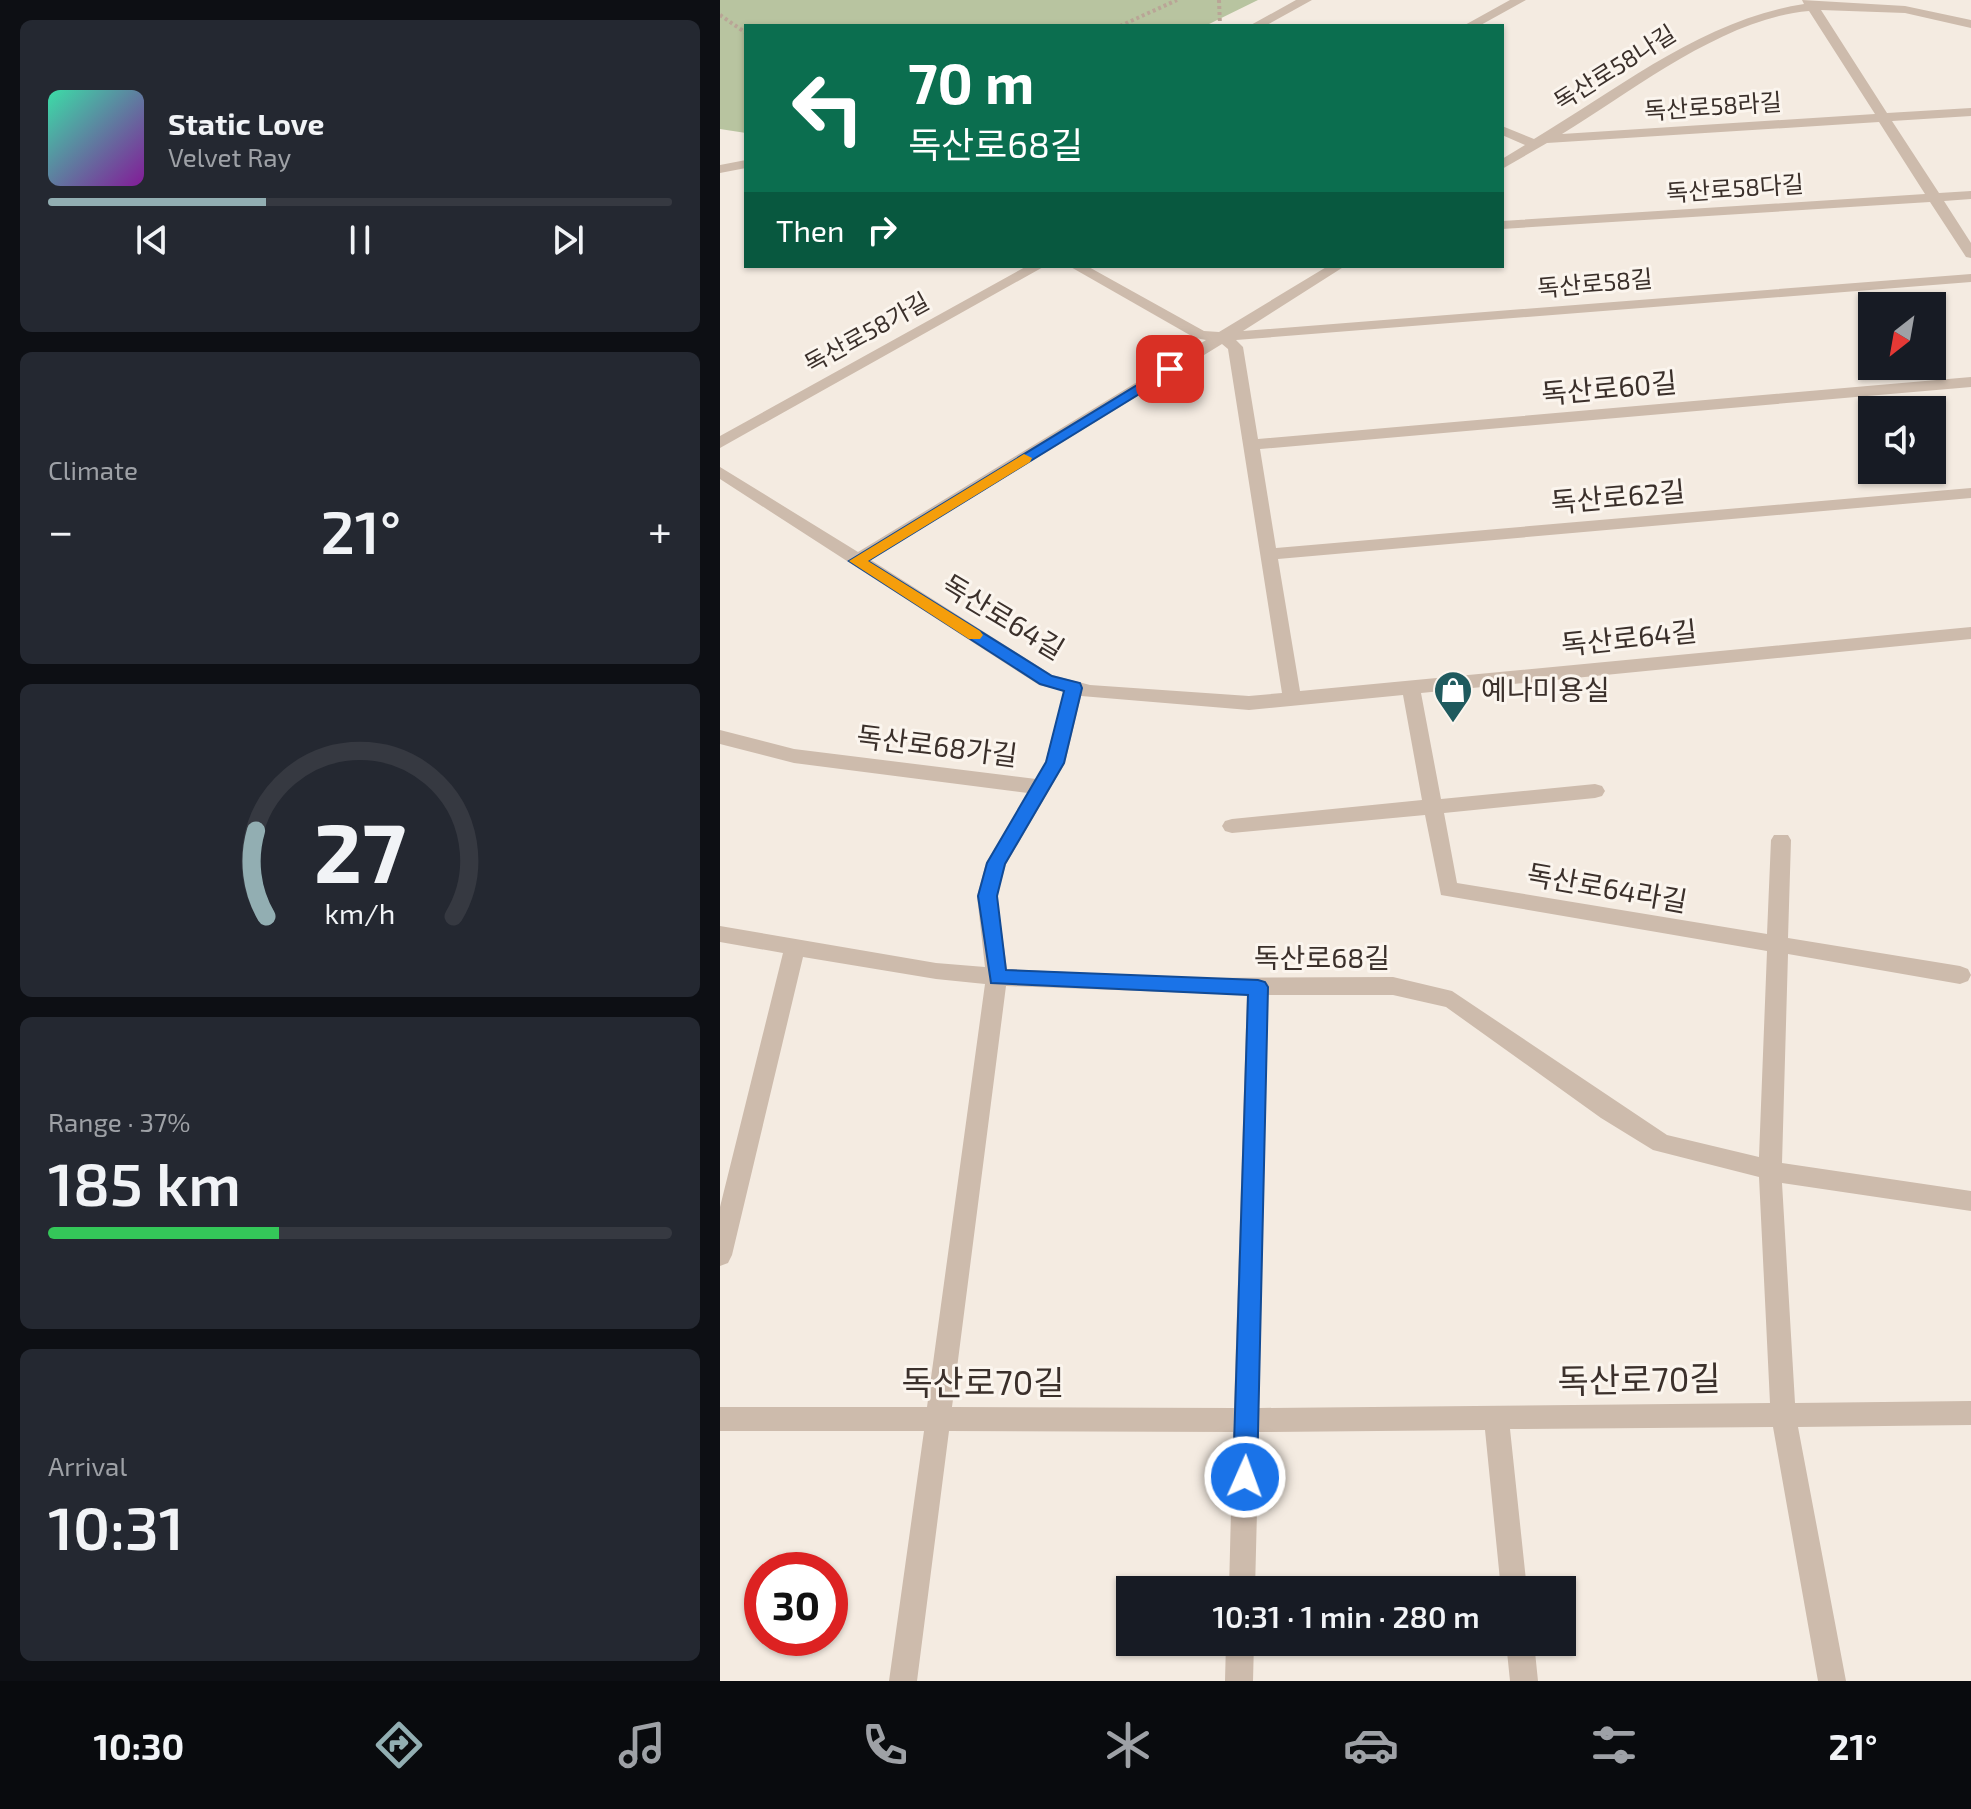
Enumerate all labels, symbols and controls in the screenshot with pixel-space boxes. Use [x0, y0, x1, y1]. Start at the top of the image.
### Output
street label: 독산로58나길 [1548, 18, 1680, 116]
text: 70 m [908, 48, 1034, 115]
icon: left [776, 56, 880, 160]
street label: 독산로58라길 [1643, 86, 1783, 125]
text: Static Love [168, 105, 324, 141]
text: 독산로68길 [908, 122, 1083, 165]
text: Velvet Ray [168, 141, 291, 172]
street label: 독산로58다길 [1665, 168, 1805, 207]
icon: right [860, 208, 904, 252]
text: Then [776, 212, 844, 248]
icon: previous [130, 218, 174, 262]
icon: pause [338, 218, 382, 262]
icon: next [546, 218, 590, 262]
street label: 독산로58길 [1536, 263, 1654, 302]
street label: 독산로58가길 [799, 286, 934, 378]
north arrow [1858, 292, 1946, 380]
map controls [1858, 292, 1946, 484]
pin [1136, 335, 1204, 403]
icon: arrive [1148, 347, 1192, 391]
street label: 독산로60길 [1540, 364, 1678, 410]
button: sound [1858, 396, 1946, 484]
text: Climate [48, 454, 138, 485]
street label: 독산로62길 [1549, 473, 1687, 519]
text: 21° [320, 494, 401, 566]
text: − [48, 503, 74, 556]
text: + [648, 503, 672, 556]
street label: 독산로64길 [936, 566, 1071, 666]
street label: 독산로64길 [1559, 613, 1698, 661]
shop icon: 예나미용실 [1432, 669, 1474, 724]
place label: 예나미용실 [1481, 672, 1610, 706]
street label: 독산로68가길 [855, 718, 1020, 772]
text: 27 [314, 799, 406, 899]
street label: 독산로64라길 [1524, 856, 1690, 918]
text: km/h [325, 895, 395, 930]
street label: 독산로68길 [1254, 940, 1390, 974]
text: Range · 37% [48, 1106, 191, 1137]
text: 185 km [48, 1146, 241, 1218]
street label: 독산로70길 [1557, 1357, 1721, 1400]
street label: 독산로70길 [901, 1361, 1065, 1402]
position arrow [1203, 1435, 1287, 1519]
text: Arrival [48, 1450, 127, 1481]
text: 10:31 [48, 1490, 184, 1562]
speed limit sign: 30 [744, 1552, 848, 1656]
text: 10:31 · 1 min · 280 m [1212, 1598, 1480, 1634]
icon: directions [371, 1717, 427, 1773]
icon: music [614, 1717, 670, 1773]
icon: phone [857, 1717, 913, 1773]
icon: climate [1100, 1717, 1156, 1773]
icon: car [1343, 1717, 1399, 1773]
icon: filters [1586, 1717, 1642, 1773]
text: 10:30 [93, 1724, 184, 1767]
text: 21° [1829, 1724, 1877, 1767]

